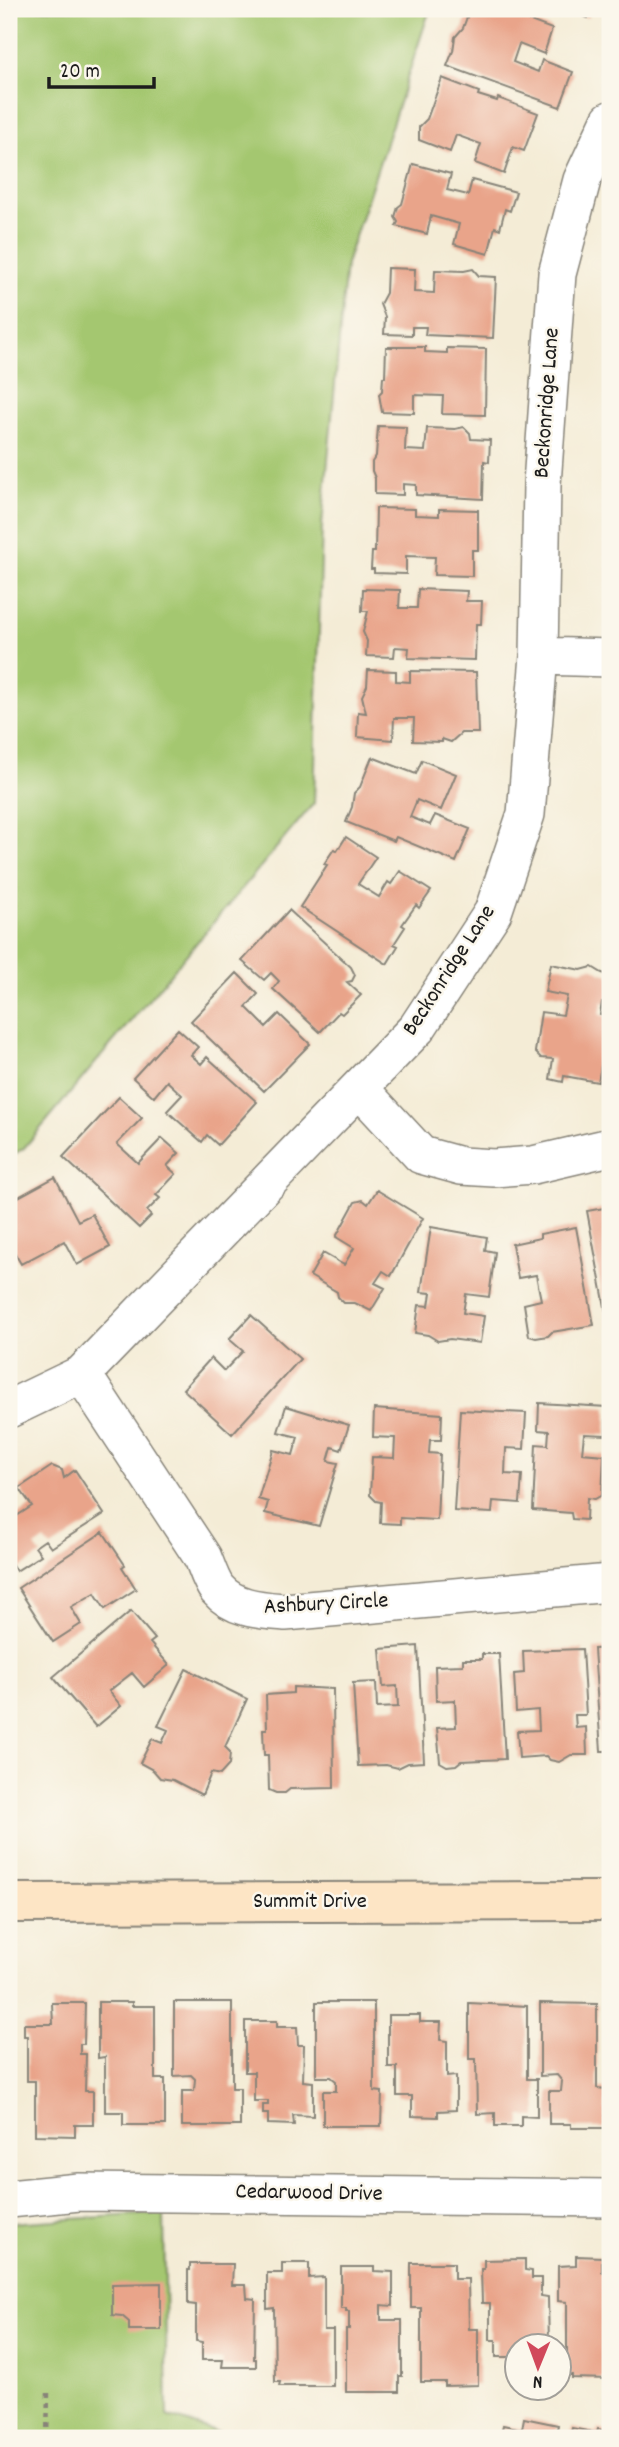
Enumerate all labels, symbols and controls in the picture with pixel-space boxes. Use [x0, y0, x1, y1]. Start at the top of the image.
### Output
scale bar [49, 46, 154, 90]
text: 20 m [60, 58, 100, 88]
street label: Beckonridge Lane [526, 327, 570, 479]
street label: Beckonridge Lane [395, 899, 505, 1043]
street label: Ashbury Circle [263, 1585, 389, 1625]
street label: Summit Drive [253, 1886, 367, 1919]
street label: Cedarwood Drive [235, 2176, 383, 2212]
north arrow [504, 2332, 574, 2402]
text: N [533, 2367, 543, 2394]

